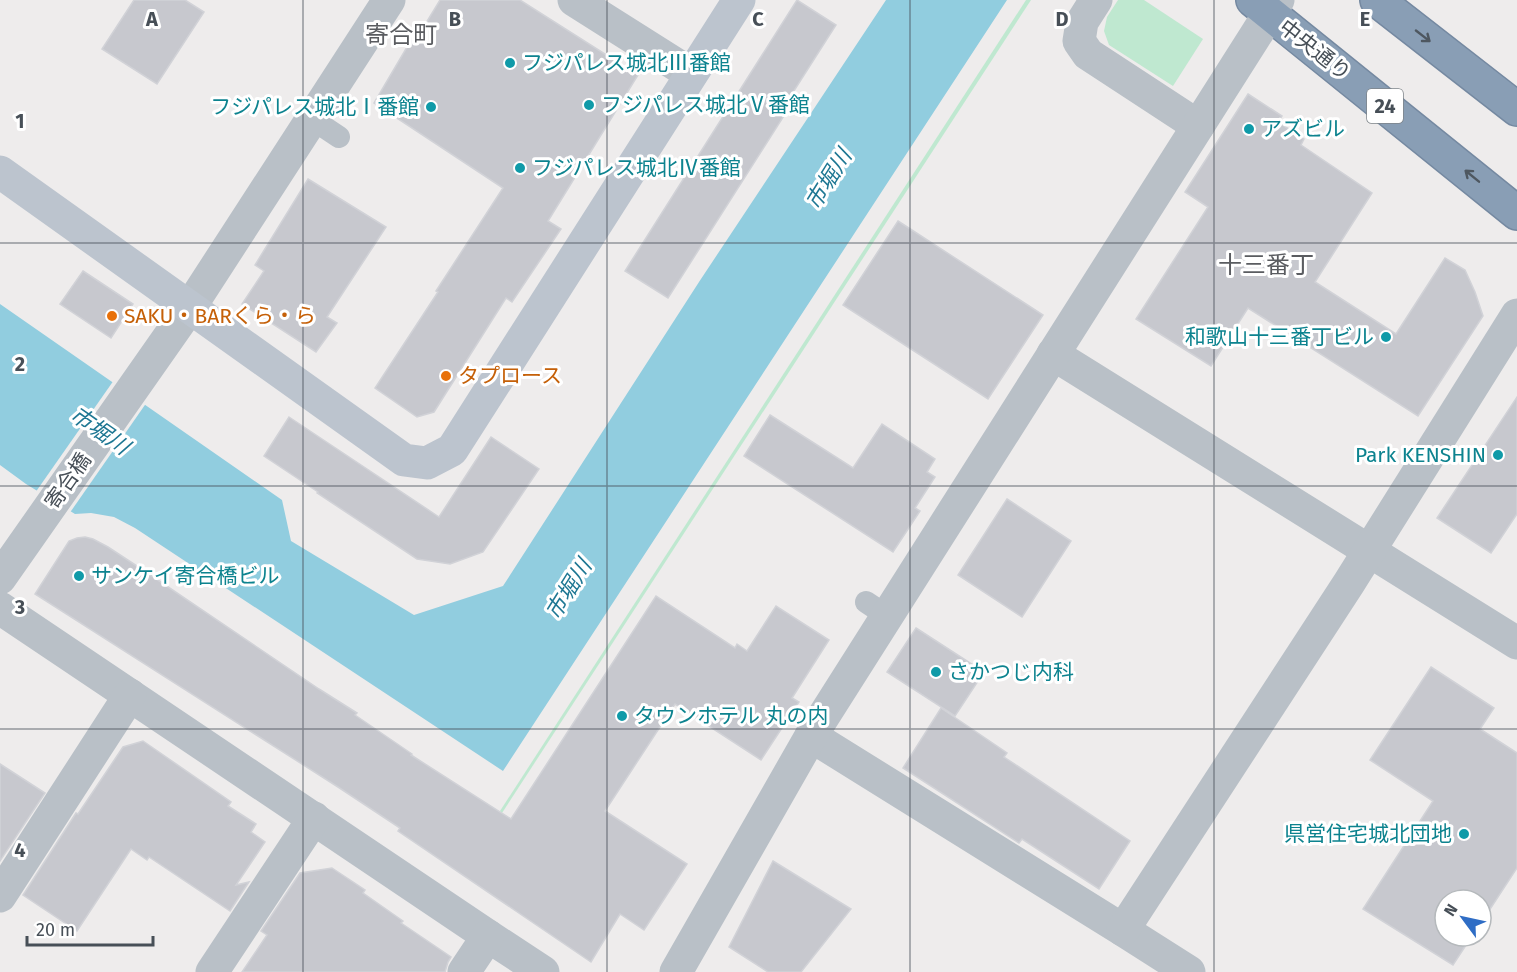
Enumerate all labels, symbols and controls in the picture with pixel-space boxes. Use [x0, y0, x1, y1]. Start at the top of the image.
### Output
text: A [145, 7, 159, 31]
text: B [449, 7, 461, 31]
text: C [752, 7, 764, 31]
text: D [1055, 7, 1069, 31]
text: E [1360, 7, 1370, 31]
street label: 中央通り [1274, 14, 1356, 86]
district label: 寄合町 [365, 21, 437, 49]
one-way arrow [1415, 29, 1431, 42]
place label: フジパレス城北Ⅲ番館 [522, 50, 731, 76]
marker: フジパレス城北Ⅲ番館 [503, 56, 517, 70]
road number: 24 [1367, 89, 1403, 123]
place label: フジパレス城北Ⅴ番館 [601, 92, 810, 118]
place label: フジパレス城北Ⅰ番館 [210, 94, 419, 120]
marker: フジパレス城北Ⅴ番館 [582, 98, 596, 112]
marker: フジパレス城北Ⅰ番館 [424, 100, 438, 114]
text: 1 [15, 109, 25, 133]
place label: アズビル [1261, 116, 1345, 142]
marker: アズビル [1242, 122, 1256, 136]
water label: 市堀川 [799, 142, 858, 214]
place label: フジパレス城北Ⅳ番館 [532, 155, 741, 181]
marker: フジパレス城北Ⅳ番館 [513, 161, 527, 175]
one-way arrow [1464, 170, 1480, 183]
district label: 十三番丁 [1218, 251, 1314, 279]
place label: SAKU・BARくら・ら [124, 303, 316, 329]
marker: SAKU・BARくら・ら [105, 309, 119, 323]
place label: 和歌山十三番丁ビル [1185, 324, 1374, 350]
marker: 和歌山十三番丁ビル [1379, 330, 1393, 344]
text: 2 [15, 352, 25, 376]
place label: タプロース [458, 363, 562, 389]
marker: タプロース [439, 369, 453, 383]
water label: 市堀川 [65, 400, 136, 462]
place label: Park KENSHIN [1355, 442, 1486, 468]
street label: 寄合橋 [39, 448, 97, 514]
marker: Park KENSHIN [1491, 448, 1505, 462]
water label: 市堀川 [539, 552, 598, 624]
place label: サンケイ寄合橋ビル [91, 563, 280, 589]
marker: サンケイ寄合橋ビル [72, 569, 86, 583]
text: 3 [14, 595, 25, 619]
place label: さかつじ内科 [948, 659, 1074, 685]
marker: さかつじ内科 [929, 665, 943, 679]
place label: タウンホテル 丸の内 [634, 703, 829, 729]
marker: タウンホテル 丸の内 [615, 709, 629, 723]
place label: 県営住宅城北団地 [1284, 821, 1452, 847]
marker: 県営住宅城北団地 [1457, 827, 1471, 841]
text: 4 [14, 838, 26, 862]
north arrow [1433, 888, 1493, 948]
text: N [1440, 900, 1462, 920]
scale bar [27, 909, 153, 947]
text: 20 m [36, 919, 75, 941]

